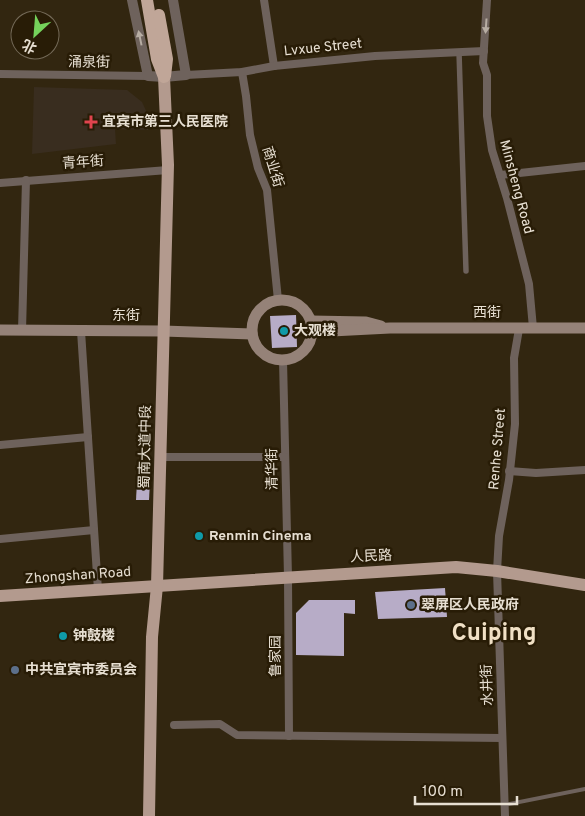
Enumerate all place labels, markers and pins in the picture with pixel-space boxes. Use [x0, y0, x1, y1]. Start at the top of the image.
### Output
place label: 宜宾市第三人民医院 [102, 113, 228, 131]
marker: 宜宾市第三人民医院 [84, 115, 98, 129]
place label: 大观楼 [294, 323, 336, 340]
marker: 大观楼 [278, 325, 290, 337]
place label: Renmin Cinema [209, 528, 312, 545]
marker: Renmin Cinema [193, 530, 205, 542]
place label: 翠屏区人民政府 [421, 596, 519, 614]
marker: 翠屏区人民政府 [405, 599, 417, 611]
place label: 钟鼓楼 [73, 628, 115, 645]
marker: 钟鼓楼 [57, 630, 69, 642]
place label: 中共宜宾市委员会 [25, 661, 137, 679]
marker: 中共宜宾市委员会 [9, 664, 21, 676]

